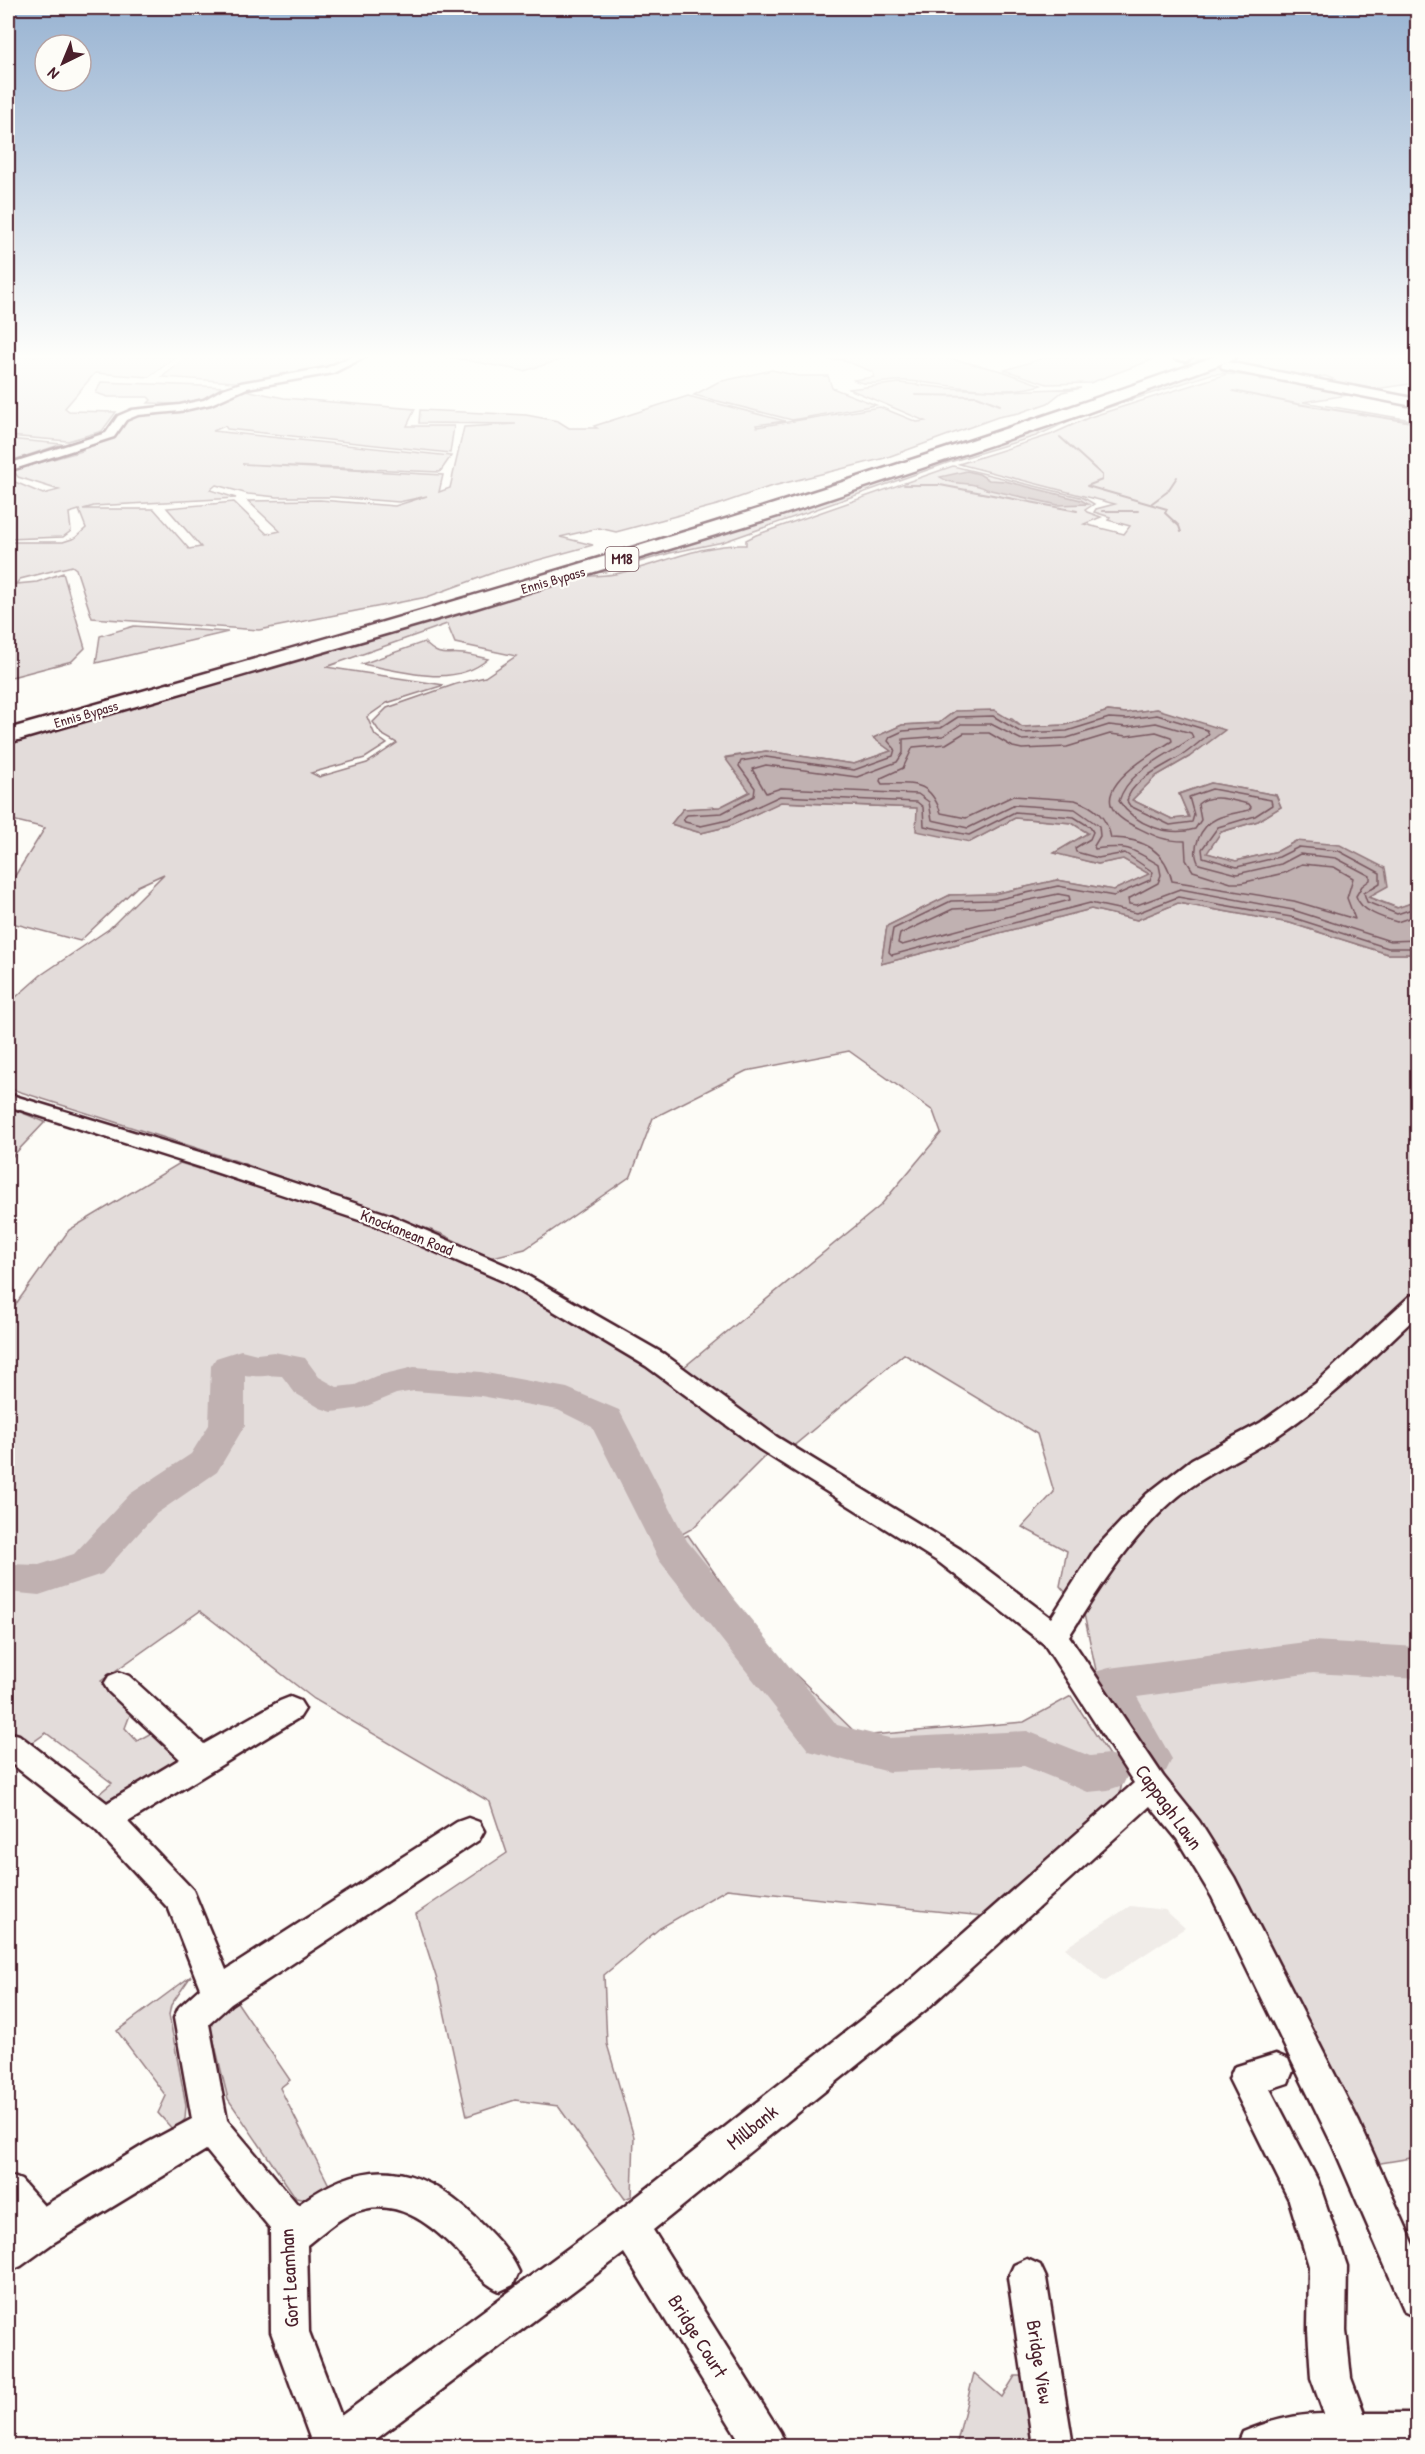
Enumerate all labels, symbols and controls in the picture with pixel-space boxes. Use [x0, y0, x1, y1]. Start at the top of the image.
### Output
north arrow [33, 33, 93, 93]
text: N [42, 63, 63, 85]
road number: M18 [606, 547, 638, 571]
street label: Ennis Bypass [519, 561, 587, 599]
street label: Ennis Bypass [52, 695, 120, 733]
street label: Knockanean Road [357, 1203, 457, 1261]
street label: Cappagh Lawn [1129, 1759, 1209, 1855]
street label: Millbank [720, 2098, 783, 2155]
street label: Gort Leamhan [272, 2228, 305, 2328]
street label: Bridge Court [662, 2289, 735, 2383]
street label: Bridge View [1021, 2318, 1060, 2406]

